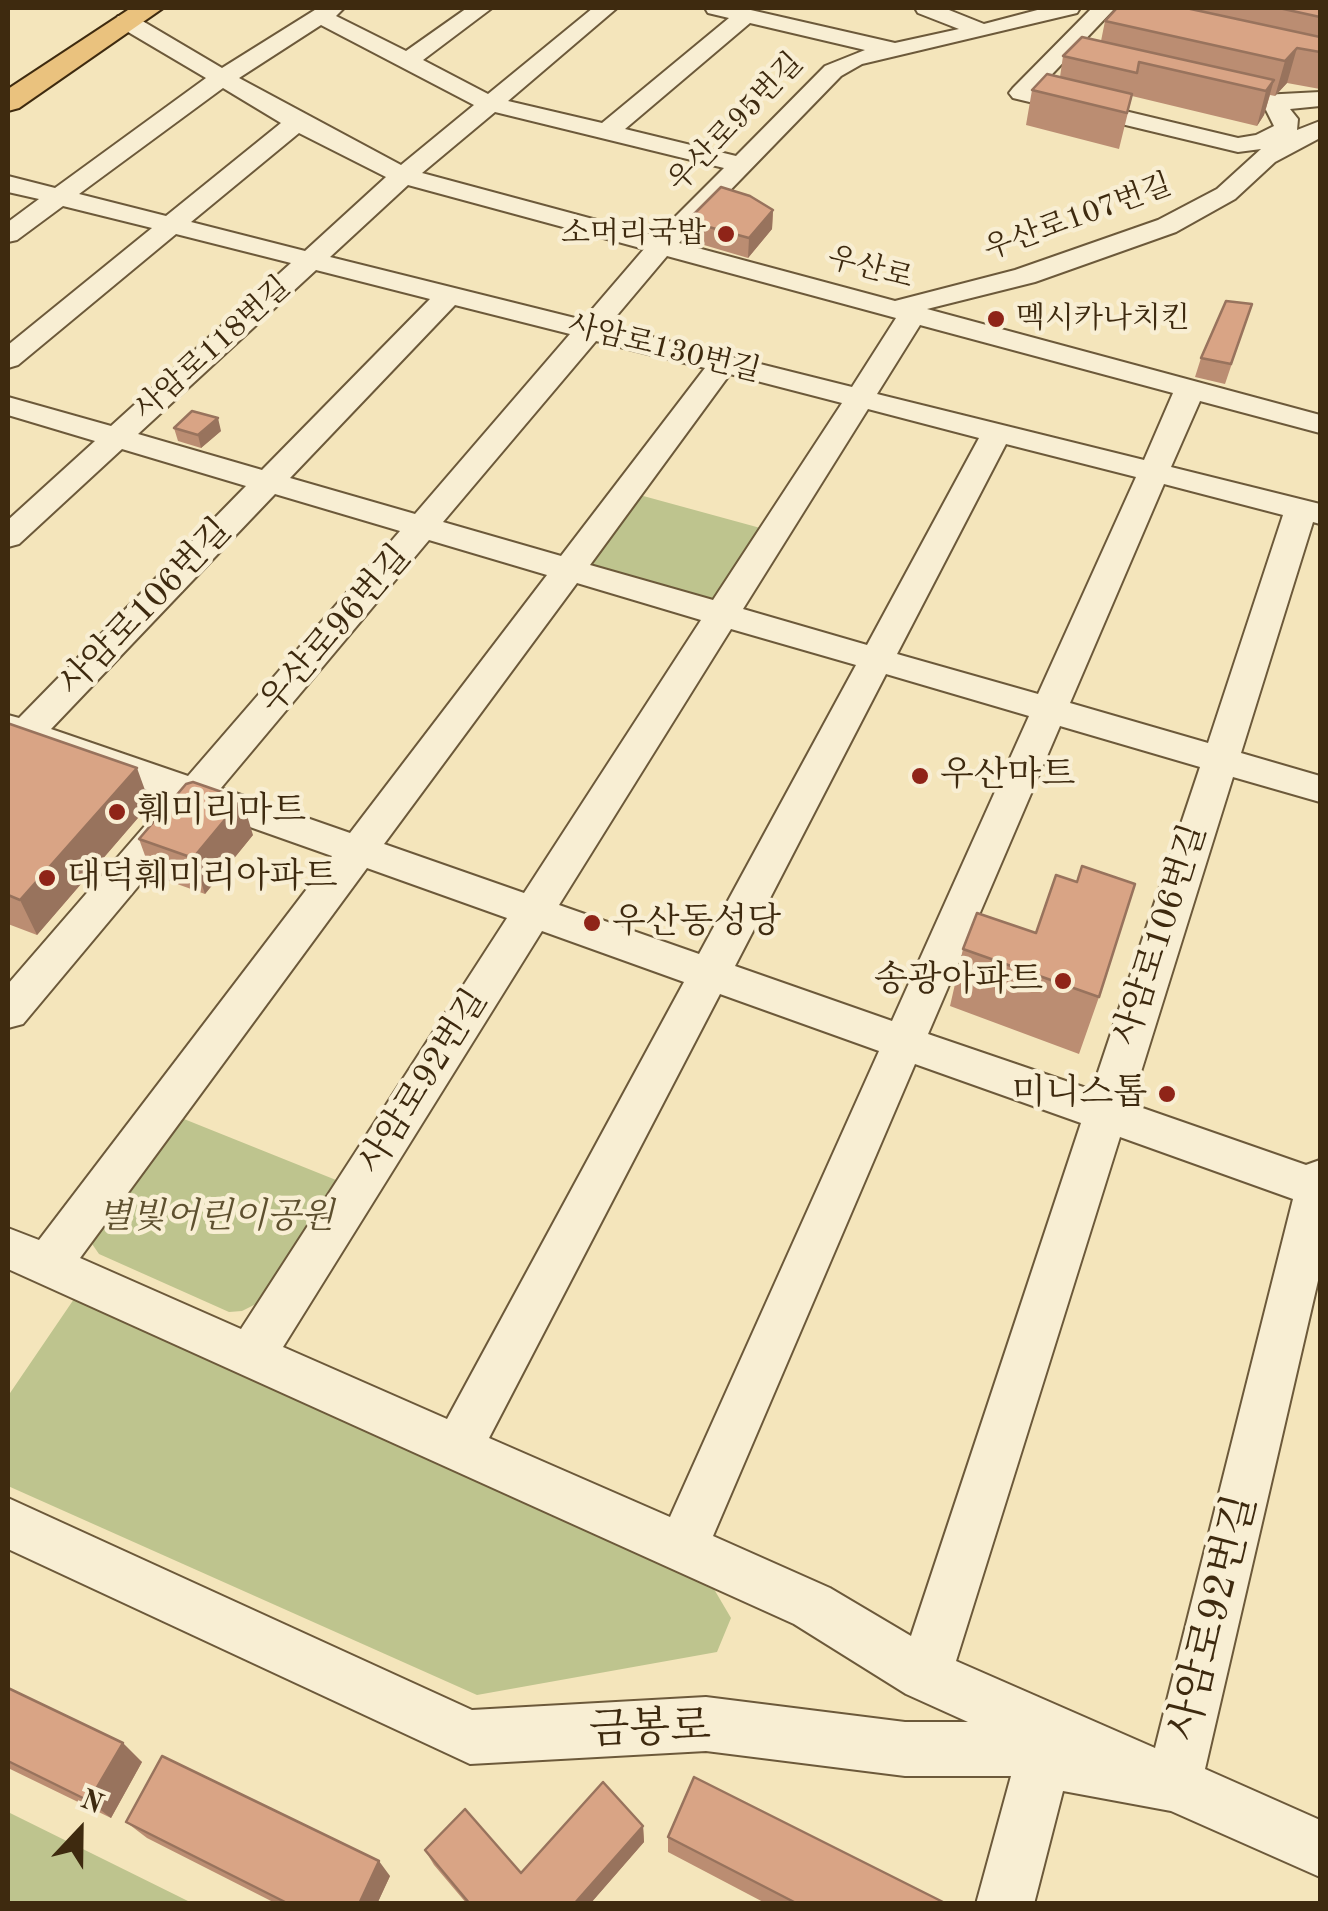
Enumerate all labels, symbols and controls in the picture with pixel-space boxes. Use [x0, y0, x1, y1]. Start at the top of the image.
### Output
street label: 우산로95번길 [661, 46, 811, 200]
street label: 우산로107번길 [979, 167, 1177, 269]
place label: 소머리국밥 [561, 216, 706, 252]
marker: 소머리국밥 [715, 223, 737, 245]
street label: 우산로 [823, 240, 917, 298]
street label: 사암로118번길 [128, 270, 298, 428]
place label: 멕시카나치킨 [1016, 301, 1190, 337]
street label: 사암로130번길 [564, 308, 764, 390]
marker: 멕시카나치킨 [985, 308, 1007, 330]
street label: 사암로106번길 [51, 511, 241, 705]
street label: 우산로96번길 [251, 537, 421, 723]
place label: 우산마트 [940, 755, 1075, 797]
marker: 우산마트 [909, 765, 931, 787]
place label: 훼미리마트 [137, 791, 306, 833]
marker: 훼미리마트 [106, 801, 128, 823]
street label: 사암로106번길 [1105, 819, 1217, 1051]
place label: 대덕훼미리아파트 [67, 857, 337, 899]
marker: 대덕훼미리아파트 [36, 867, 58, 889]
place label: 우산동성당 [612, 902, 781, 944]
marker: 우산동성당 [581, 912, 603, 934]
place label: 송광아파트 [874, 960, 1043, 1002]
marker: 송광아파트 [1052, 970, 1074, 992]
street label: 사암로92번길 [351, 982, 497, 1182]
place label: 미니스톱 [1012, 1073, 1147, 1115]
marker: 미니스톱 [1156, 1083, 1178, 1105]
park label: 별빛어린이공원 [98, 1197, 334, 1239]
street label: 사암로92번길 [1159, 1490, 1269, 1746]
street label: 금봉로 [588, 1703, 712, 1757]
north arrow [30, 1781, 130, 1881]
text: N [76, 1786, 106, 1820]

